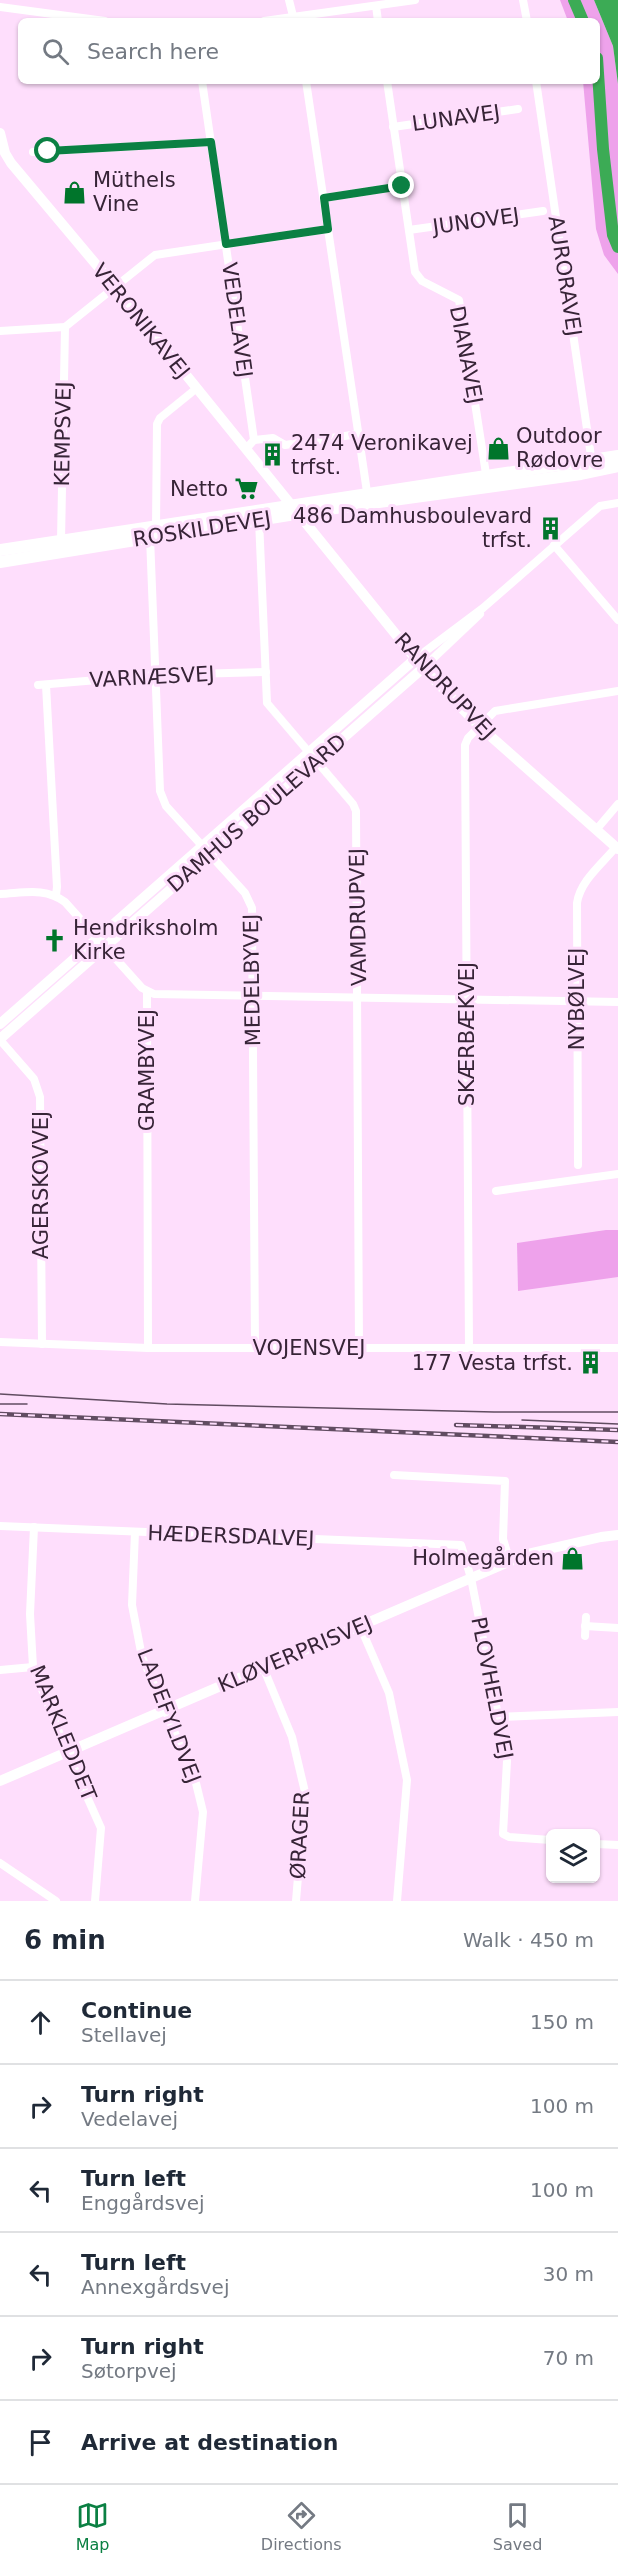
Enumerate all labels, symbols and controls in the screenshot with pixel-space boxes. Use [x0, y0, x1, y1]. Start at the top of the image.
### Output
search box [18, 18, 600, 84]
icon: search [39, 35, 72, 68]
text: Search here [87, 39, 219, 64]
street label: LUNAVEJ [410, 100, 502, 136]
route start [34, 137, 60, 163]
place label: Müthels Vine [93, 168, 176, 216]
route end [388, 172, 414, 198]
shop icon: Müthels Vine [62, 179, 88, 205]
street label: JUNOVEJ [429, 203, 521, 239]
street label: AURORAVEJ [544, 214, 586, 338]
street label: VERONIKAVEJ [87, 259, 195, 383]
street label: VEDELAVEJ [217, 261, 257, 379]
street label: DIANAVEJ [445, 304, 487, 406]
street label: KEMPSVEJ [50, 381, 76, 487]
place label: Outdoor Rødovre [516, 424, 603, 472]
place label: 2474 Veronikavej trfst. [291, 431, 473, 479]
shop icon: Outdoor Rødovre [485, 435, 511, 461]
building icon: 2474 Veronikavej trfst. [260, 442, 286, 468]
supermarket icon: Netto [233, 476, 259, 502]
place label: Netto [170, 477, 228, 501]
place label: 486 Damhusboulevard trfst. [293, 504, 532, 552]
street label: ROSKILDEVEJ [131, 506, 273, 552]
building icon: 486 Damhusboulevard trfst. [537, 515, 563, 541]
street label: RANDRUPVEJ [390, 628, 500, 744]
street label: VARNÆSVEJ [89, 662, 215, 692]
street label: DAMHUS BOULEVARD [163, 729, 351, 897]
street label: VAMDRUPVEJ [345, 848, 371, 986]
street label: MEDELBYVEJ [239, 914, 265, 1046]
place label: Hendriksholm Kirke [73, 916, 218, 964]
church icon: Hendriksholm Kirke [42, 927, 68, 953]
street label: NYBØLVEJ [565, 948, 589, 1050]
street label: SKÆRBÆKVEJ [455, 962, 479, 1106]
street label: GRAMBYVEJ [135, 1009, 159, 1131]
street label: AGERSKOVVEJ [29, 1111, 53, 1259]
street label: VOJENSVEJ [253, 1336, 365, 1360]
building icon: 177 Vesta trfst. [578, 1350, 604, 1376]
place label: 177 Vesta trfst. [412, 1351, 573, 1375]
street label: HÆDERSDALVEJ [147, 1521, 315, 1551]
place label: Holmegården [412, 1545, 554, 1570]
shop icon: Holmegården [559, 1545, 585, 1571]
street label: KLØVERPRISVEJ [214, 1611, 376, 1697]
street label: PLOVHELDVEJ [466, 1615, 518, 1761]
street label: LADEFYLDVEJ [132, 1645, 206, 1787]
street label: MARKLEDDET [25, 1662, 101, 1805]
street label: ØRAGER [286, 1790, 314, 1880]
map controls [546, 1829, 600, 1883]
button: layers [546, 1829, 600, 1883]
text: 6 min [24, 1925, 106, 1955]
text: Walk · 450 m [463, 1928, 594, 1952]
text: Continue [81, 1998, 192, 2023]
icon: ahead [24, 2006, 57, 2039]
text: 150 m [530, 2010, 594, 2034]
text: Stellavej [81, 2023, 167, 2047]
text: Turn right [81, 2082, 204, 2107]
icon: right [24, 2090, 57, 2123]
text: 100 m [530, 2094, 594, 2118]
text: Vedelavej [81, 2107, 178, 2131]
text: Turn left [81, 2166, 186, 2191]
icon: left [24, 2174, 57, 2207]
text: 100 m [530, 2178, 594, 2202]
text: Enggårdsvej [81, 2191, 205, 2215]
text: Turn left [81, 2250, 186, 2275]
icon: left [24, 2258, 57, 2291]
text: 30 m [543, 2262, 594, 2286]
text: Annexgårdsvej [81, 2275, 229, 2299]
text: Turn right [81, 2334, 204, 2359]
icon: right [24, 2342, 57, 2375]
text: 70 m [543, 2346, 594, 2370]
text: Søtorpvej [81, 2359, 177, 2383]
icon: arrive [24, 2426, 57, 2459]
text: Arrive at destination [81, 2430, 338, 2455]
tab: Map [76, 2499, 109, 2554]
tab: Directions [261, 2499, 341, 2554]
tab: Saved [493, 2499, 542, 2554]

